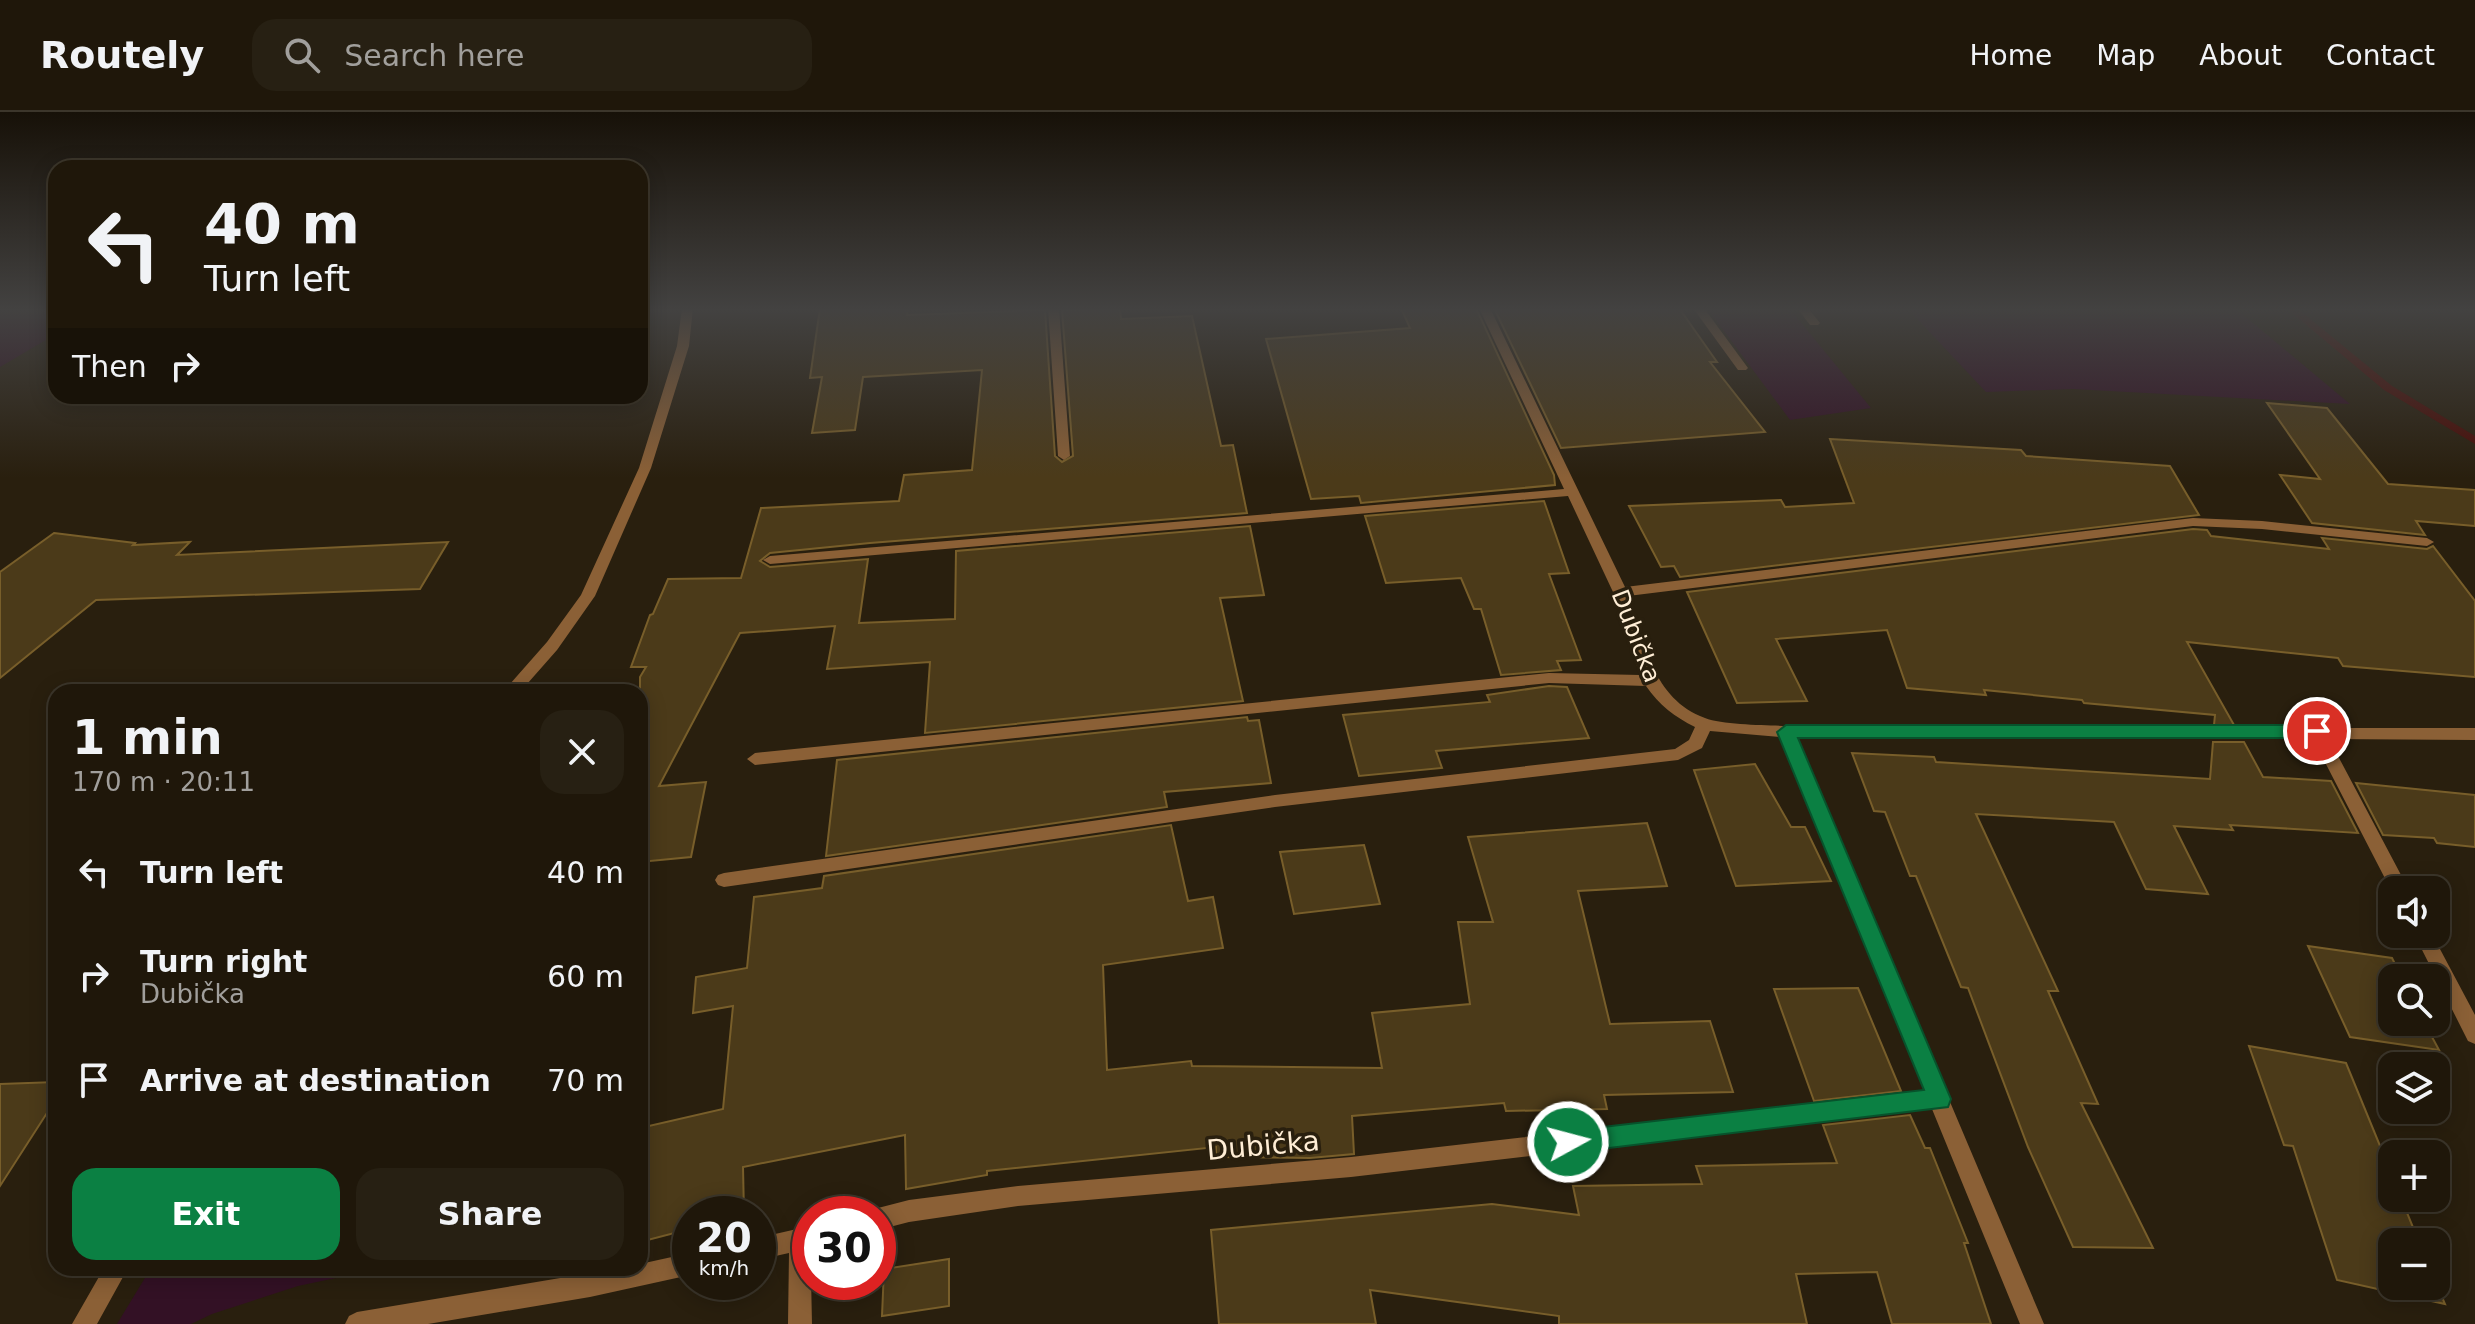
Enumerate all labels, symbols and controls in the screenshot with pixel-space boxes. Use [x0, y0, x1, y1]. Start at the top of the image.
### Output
search box [252, 19, 812, 91]
text: Routely [40, 33, 204, 77]
icon: search [280, 33, 324, 77]
text: Search here [344, 38, 524, 73]
text: Home [1969, 39, 2052, 72]
text: Map [2096, 39, 2155, 72]
text: About [2199, 39, 2282, 72]
text: Contact [2326, 39, 2435, 72]
text: 40 m [204, 191, 360, 256]
icon: left [72, 192, 176, 296]
text: Turn left [204, 258, 350, 299]
icon: right [163, 344, 207, 388]
text: Then [72, 349, 147, 384]
street label: Dubička [1606, 586, 1666, 686]
pin [2283, 697, 2351, 765]
text: 1 min [72, 709, 223, 765]
icon: arrive [2295, 709, 2339, 753]
button: close [540, 710, 624, 794]
text: 170 m · 20:11 [72, 767, 255, 797]
icon: left [72, 850, 116, 894]
text: Turn left [140, 855, 283, 890]
text: 40 m [547, 855, 624, 890]
map controls [2378, 876, 2450, 1300]
button: sound [2378, 876, 2450, 948]
text: Turn right [140, 944, 307, 979]
icon: right [72, 954, 116, 998]
text: 60 m [547, 959, 624, 994]
button: search [2378, 964, 2450, 1036]
text: Dubička [140, 979, 245, 1009]
button: layers [2378, 1052, 2450, 1124]
icon: arrive [72, 1058, 116, 1102]
text: Arrive at destination [140, 1063, 491, 1098]
text: 70 m [547, 1063, 624, 1098]
position arrow [1526, 1100, 1610, 1184]
street label: Dubička [1205, 1124, 1321, 1167]
button: + [2378, 1140, 2450, 1212]
button: Exit [72, 1168, 340, 1260]
button: Share [356, 1168, 624, 1260]
speed limit sign: 30 [792, 1196, 896, 1300]
text: 20 [696, 1215, 752, 1261]
button: − [2378, 1228, 2450, 1300]
text: km/h [699, 1256, 749, 1280]

